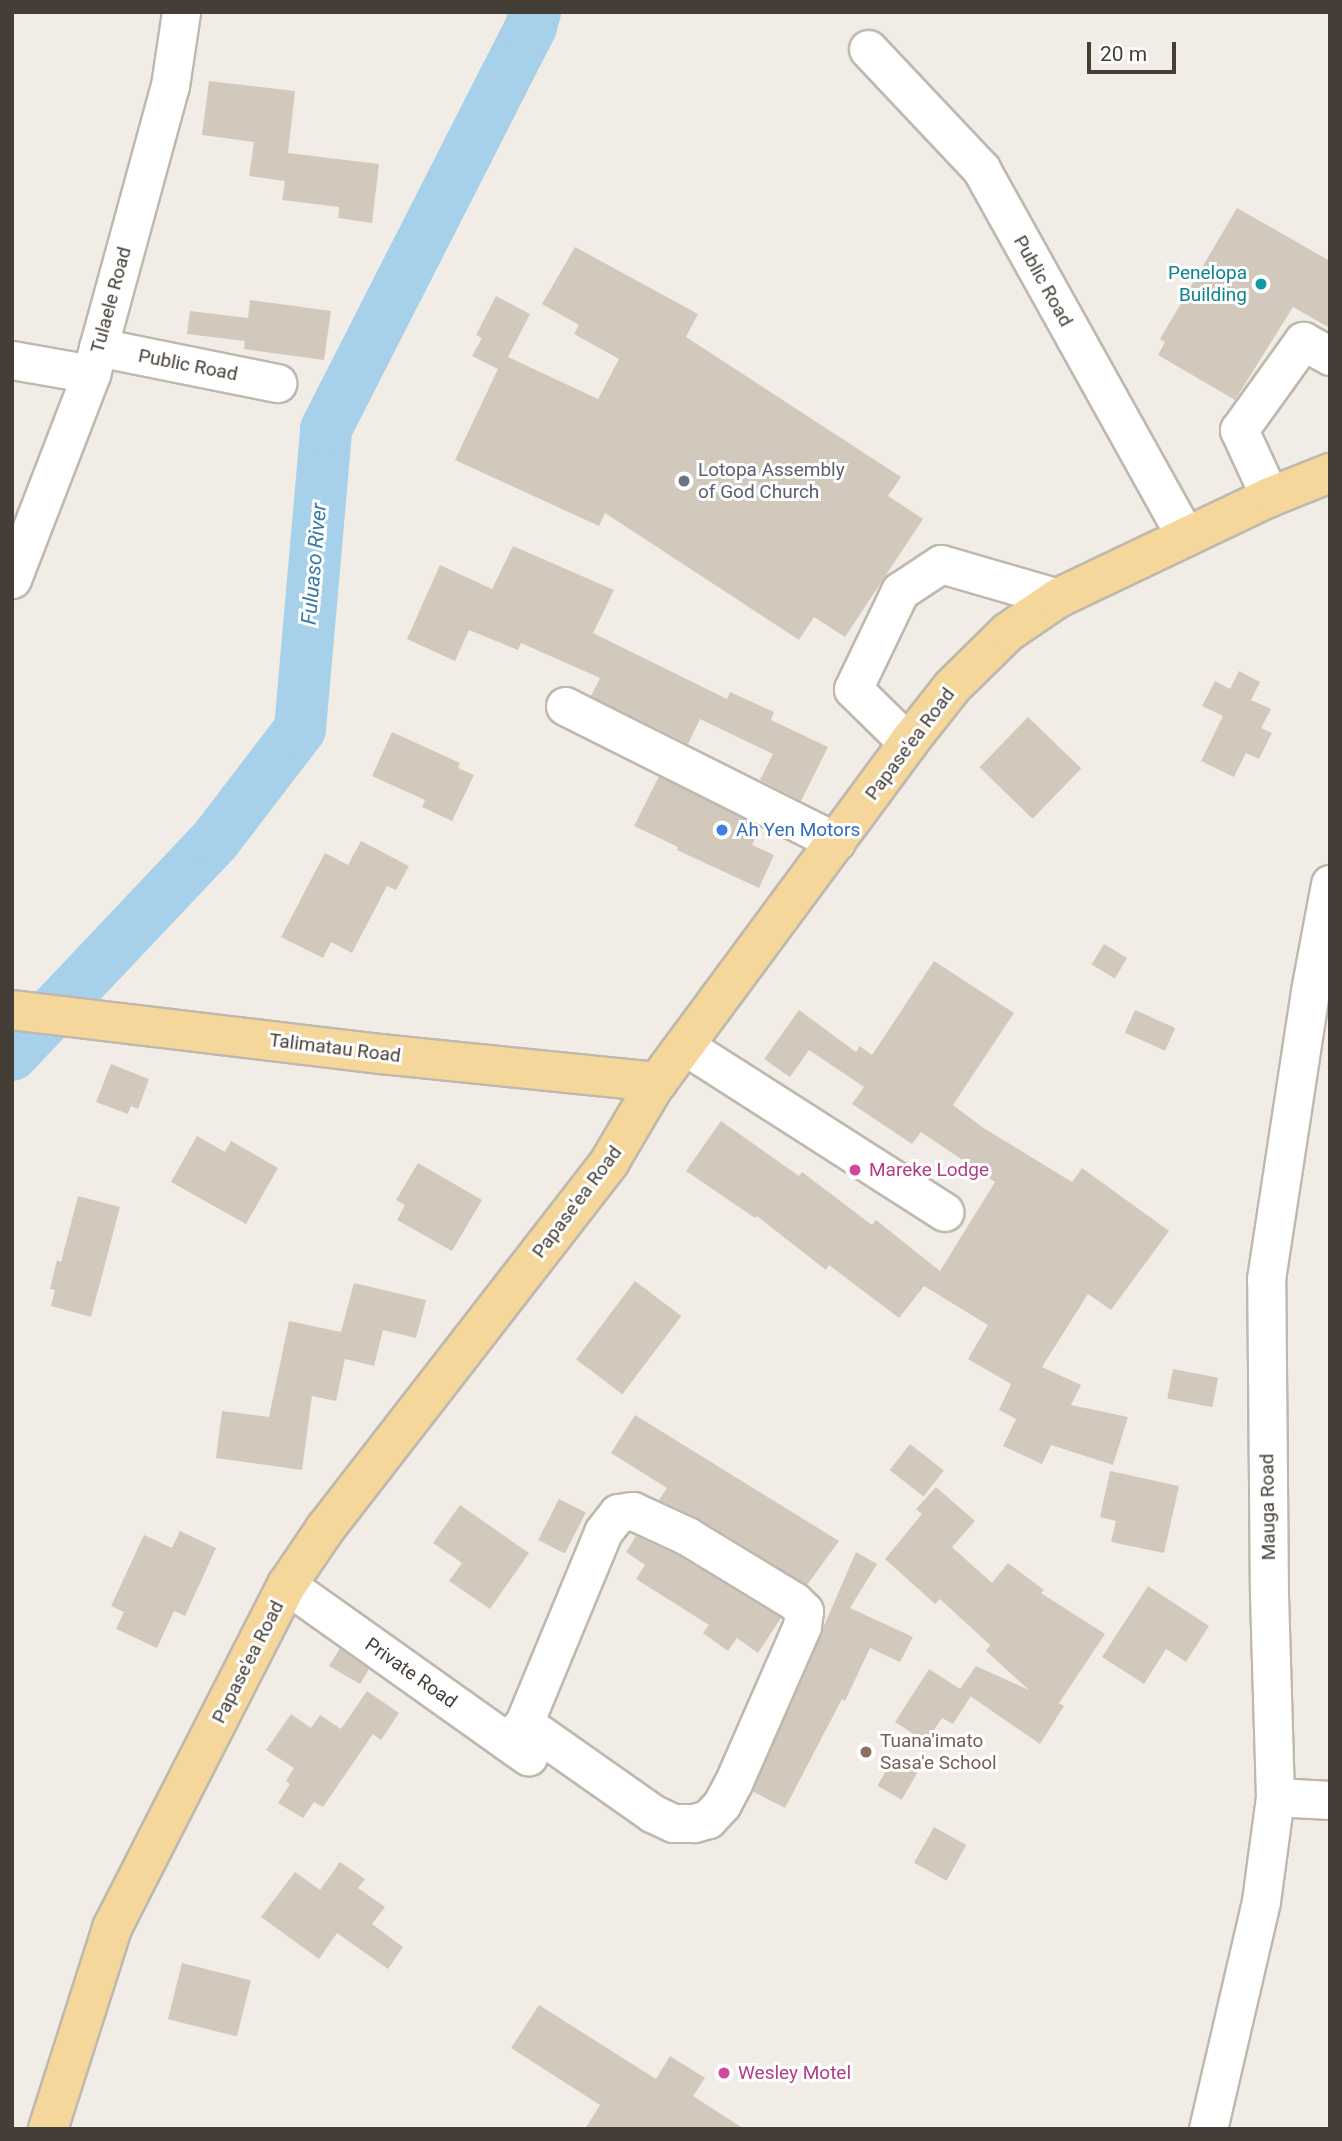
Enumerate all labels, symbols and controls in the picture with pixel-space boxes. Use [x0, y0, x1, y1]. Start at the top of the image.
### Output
scale bar [1090, 28, 1179, 72]
text: 20 m [1100, 42, 1147, 66]
street label: Public Road [1009, 231, 1077, 331]
street label: Tulaele Road [86, 244, 136, 356]
place label: Penelopa Building [1168, 262, 1247, 306]
marker: Penelopa Building [1253, 276, 1269, 292]
street label: Public Road [136, 344, 240, 386]
place label: Lotopa Assembly of God Church [698, 459, 845, 503]
marker: Lotopa Assembly of God Church [676, 473, 692, 489]
water label: Fuluaso River [296, 502, 332, 626]
street label: Papase'ea Road [860, 683, 960, 805]
place label: Ah Yen Motors [736, 819, 860, 841]
marker: Ah Yen Motors [714, 822, 730, 838]
street label: Talimatau Road [268, 1029, 402, 1067]
street label: Papase'ea Road [527, 1141, 627, 1263]
place label: Mareke Lodge [869, 1159, 989, 1181]
marker: Mareke Lodge [847, 1162, 863, 1178]
street label: Mauga Road [1256, 1453, 1280, 1561]
street label: Papase'ea Road [207, 1597, 289, 1727]
street label: Private Road [361, 1633, 461, 1713]
place label: Tuana'imato Sasa'e School [880, 1730, 997, 1774]
marker: Tuana'imato Sasa'e School [858, 1744, 874, 1760]
place label: Wesley Motel [738, 2062, 851, 2084]
marker: Wesley Motel [716, 2065, 732, 2081]

